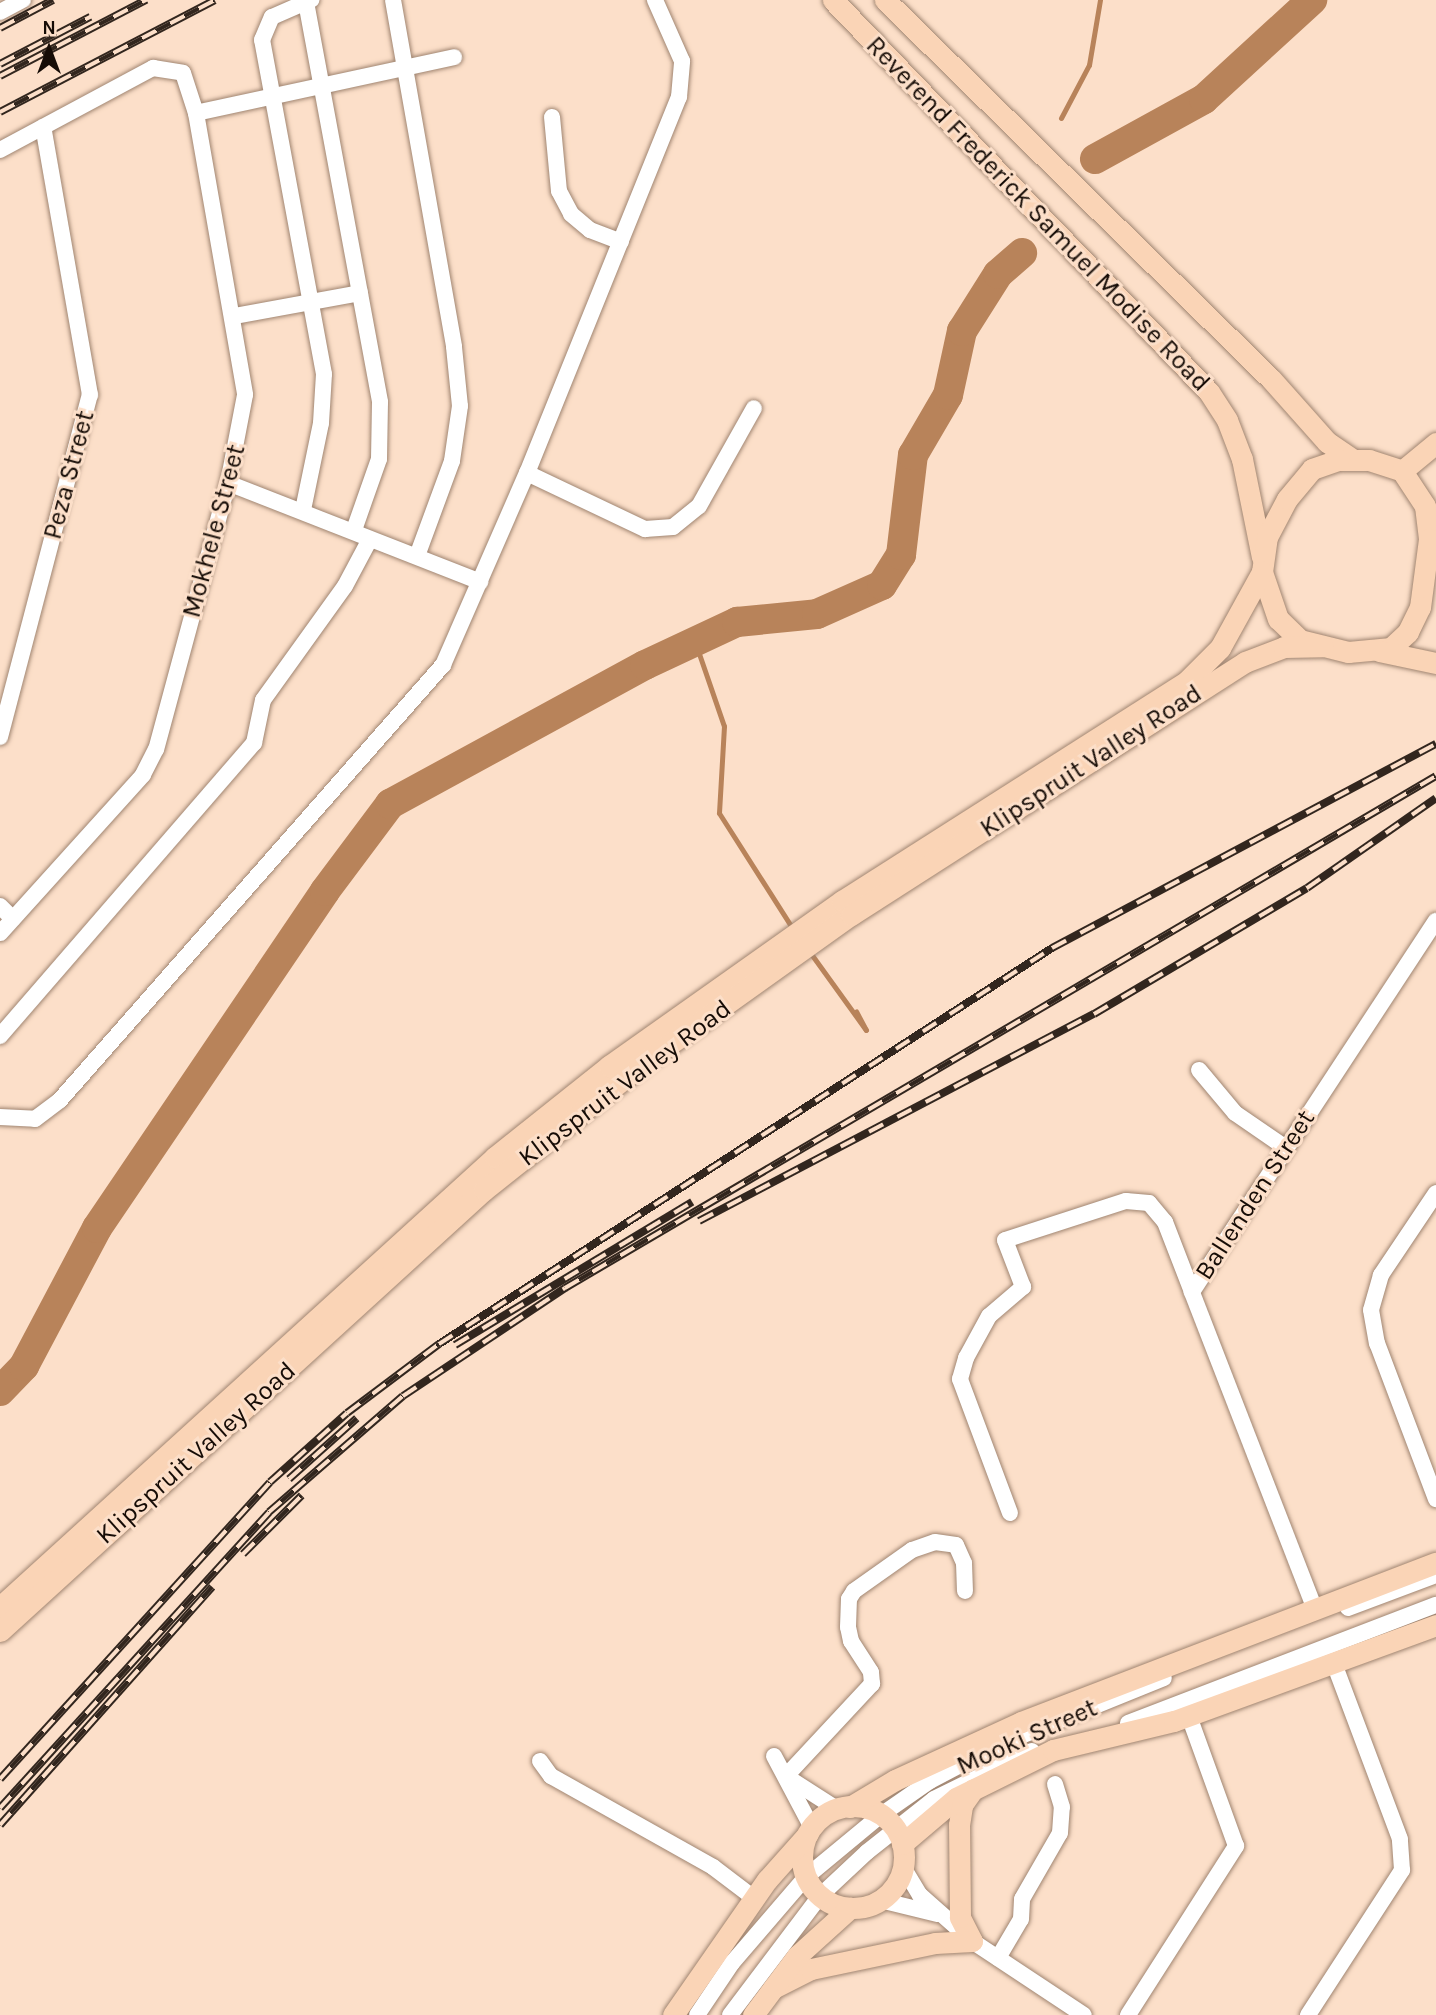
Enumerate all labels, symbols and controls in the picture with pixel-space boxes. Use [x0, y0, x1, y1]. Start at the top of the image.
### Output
north arrow [14, 14, 84, 84]
text: N [42, 17, 56, 39]
street label: Reverend Frederick Samuel Modise Road [860, 30, 1216, 398]
street label: Peza Street [37, 407, 101, 543]
street label: Mokhele Street [176, 441, 252, 621]
street label: Klipspruit Valley Road [974, 678, 1208, 844]
street label: Klipspruit Valley Road [513, 993, 737, 1173]
street label: Ballenden Street [1189, 1104, 1321, 1286]
street label: Klipspruit Valley Road [90, 1355, 302, 1551]
street label: Mooki Street [952, 1692, 1102, 1782]

